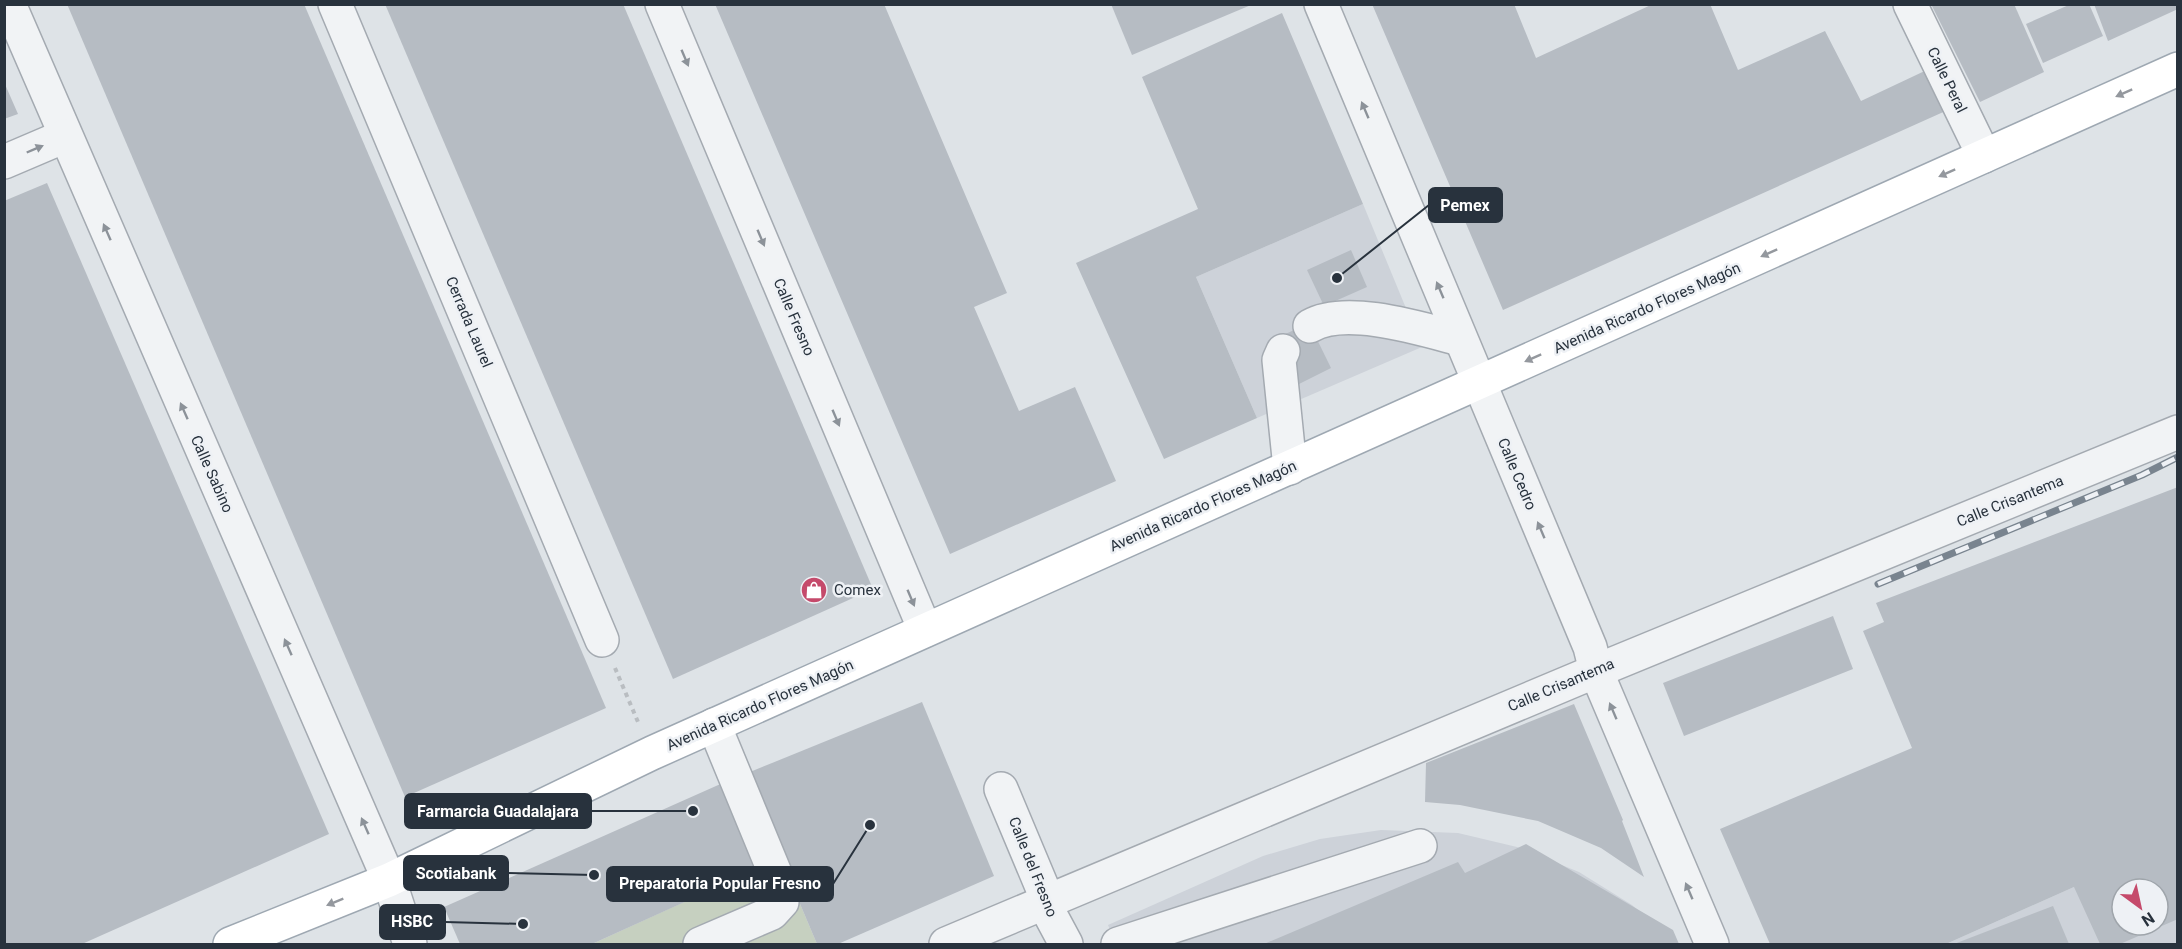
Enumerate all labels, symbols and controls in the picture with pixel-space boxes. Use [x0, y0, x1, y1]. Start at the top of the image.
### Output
street label: Calle Peral [1923, 44, 1971, 116]
one-way arrow [680, 50, 690, 68]
one-way arrow [2116, 88, 2133, 97]
one-way arrow [1360, 101, 1370, 119]
one-way arrow [26, 144, 44, 154]
one-way arrow [1937, 168, 1955, 178]
callout: Pemex [1429, 188, 1502, 222]
text: Pemex [1440, 196, 1491, 215]
one-way arrow [101, 223, 111, 241]
one-way arrow [756, 230, 765, 247]
one-way arrow [1759, 248, 1777, 258]
street label: Avenida Ricardo Flores Magón [1551, 259, 1743, 357]
street label: Cerrada Laurel [442, 274, 496, 370]
street label: Calle Fresno [770, 276, 818, 358]
one-way arrow [1435, 281, 1445, 299]
one-way arrow [1525, 354, 1542, 363]
one-way arrow [180, 402, 189, 419]
one-way arrow [832, 409, 841, 427]
street label: Calle Sabino [187, 432, 237, 516]
street label: Calle Cedro [1494, 435, 1540, 513]
street label: Avenida Ricardo Flores Magón [1107, 457, 1299, 555]
street label: Calle Crisantema [1954, 471, 2066, 531]
one-way arrow [1536, 521, 1546, 539]
shop icon: Comex [799, 575, 829, 605]
place label: Comex [834, 581, 881, 599]
one-way arrow [907, 589, 917, 607]
one-way arrow [283, 639, 292, 656]
street label: Calle Crisantema [1505, 654, 1617, 716]
street label: Avenida Ricardo Flores Magón [664, 656, 856, 754]
one-way arrow [1608, 702, 1618, 720]
callout: Farmarcia Guadalajara [405, 794, 591, 828]
text: Farmarcia Guadalajara [417, 802, 579, 821]
street label: Calle del Fresno [1005, 814, 1061, 920]
one-way arrow [360, 817, 370, 835]
callout: Scotiabank [404, 856, 508, 890]
text: Scotiabank [416, 864, 497, 883]
callout: Preparatoria Popular Fresno [607, 867, 833, 901]
text: Preparatoria Popular Fresno [619, 874, 821, 893]
north arrow [2110, 877, 2170, 937]
one-way arrow [1684, 881, 1694, 899]
one-way arrow [325, 897, 343, 907]
callout: HSBC [380, 905, 445, 939]
text: N [2138, 908, 2158, 930]
text: HSBC [391, 912, 433, 931]

